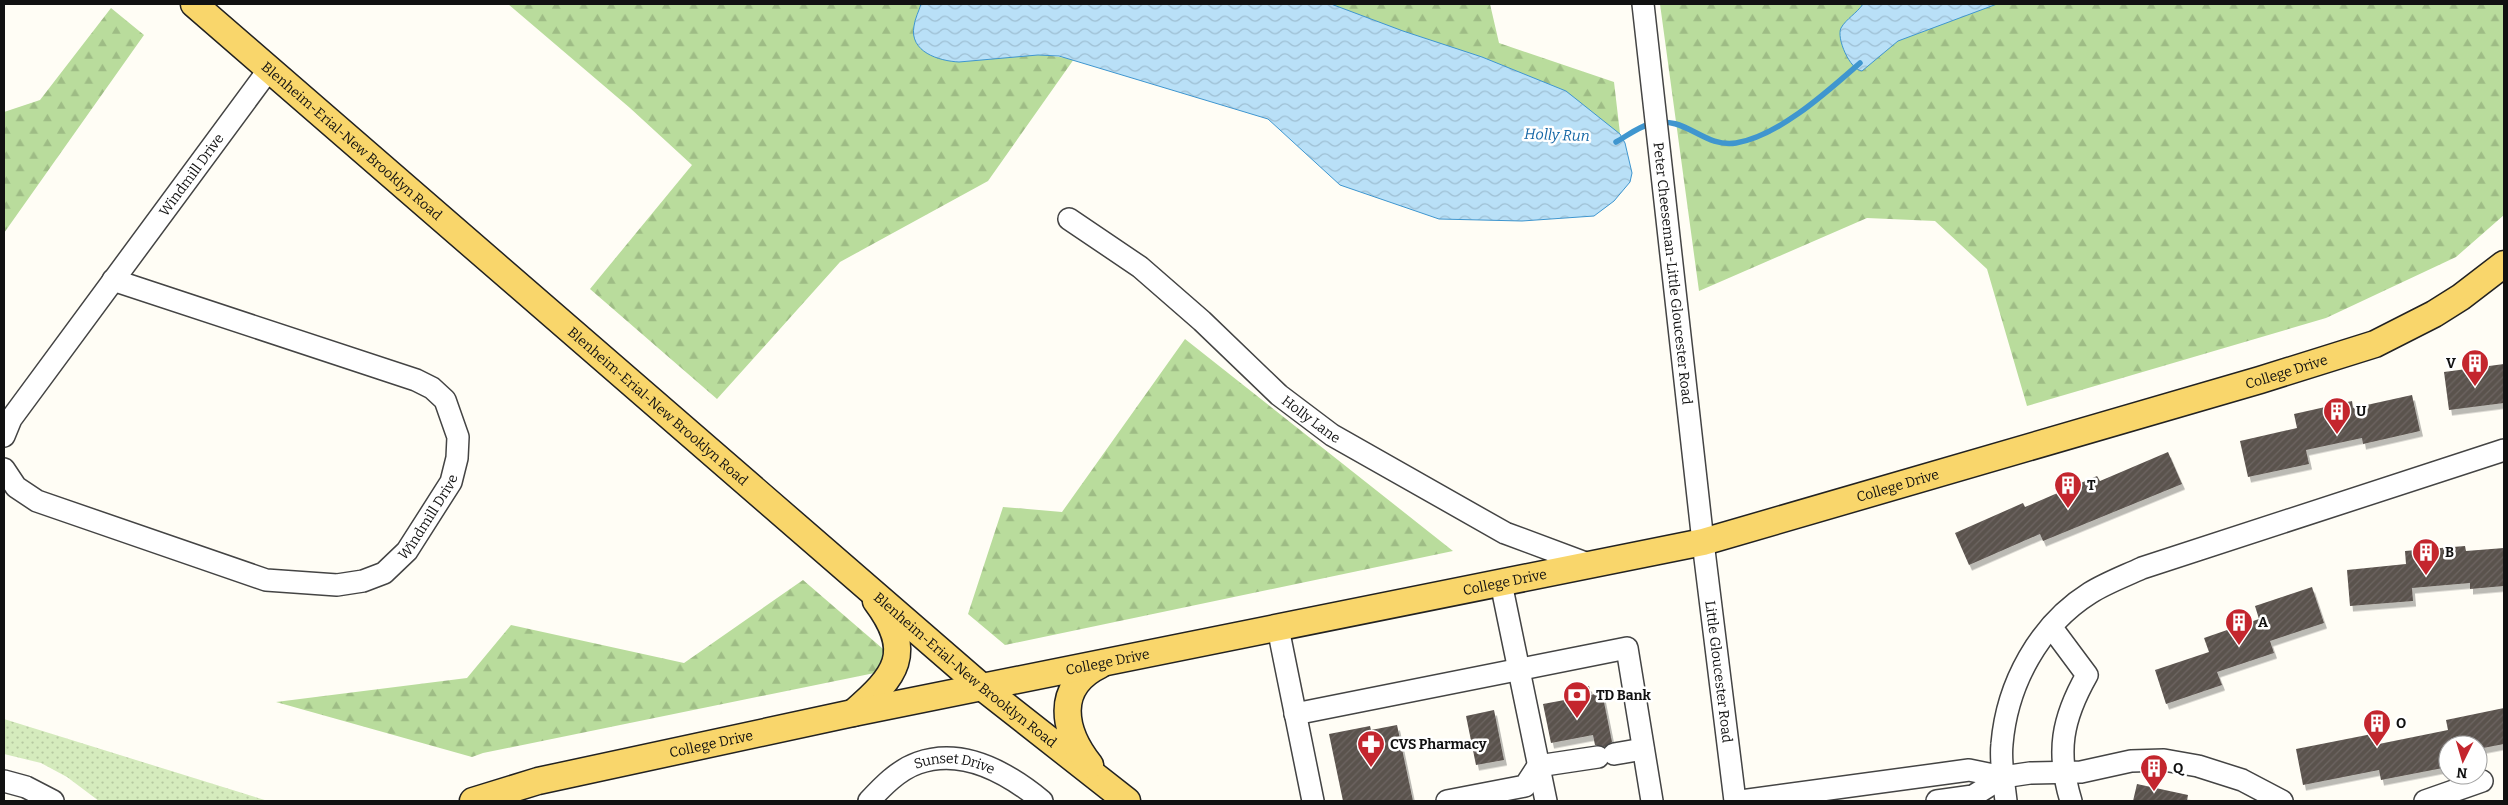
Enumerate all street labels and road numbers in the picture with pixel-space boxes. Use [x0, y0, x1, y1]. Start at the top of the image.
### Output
street label: Blenheim-Erial-New Brooklyn Road [258, 58, 446, 224]
street label: Windmill Drive [155, 130, 227, 219]
street label: Peter Cheeseman-Little Gloucester Road [1650, 141, 1696, 405]
street label: Blenheim-Erial-New Brooklyn Road [564, 323, 752, 489]
street label: College Drive [2243, 351, 2330, 392]
street label: Holly Lane [1279, 392, 1343, 446]
street label: College Drive [1854, 465, 1941, 505]
street label: Windmill Drive [395, 473, 461, 563]
street label: College Drive [1461, 565, 1548, 599]
street label: Blenheim-Erial-New Brooklyn Road [870, 589, 1060, 751]
street label: Little Gloucester Road [1702, 600, 1736, 744]
street label: College Drive [1064, 645, 1151, 679]
street label: College Drive [668, 726, 754, 761]
street label: Sunset Drive [912, 750, 998, 778]

